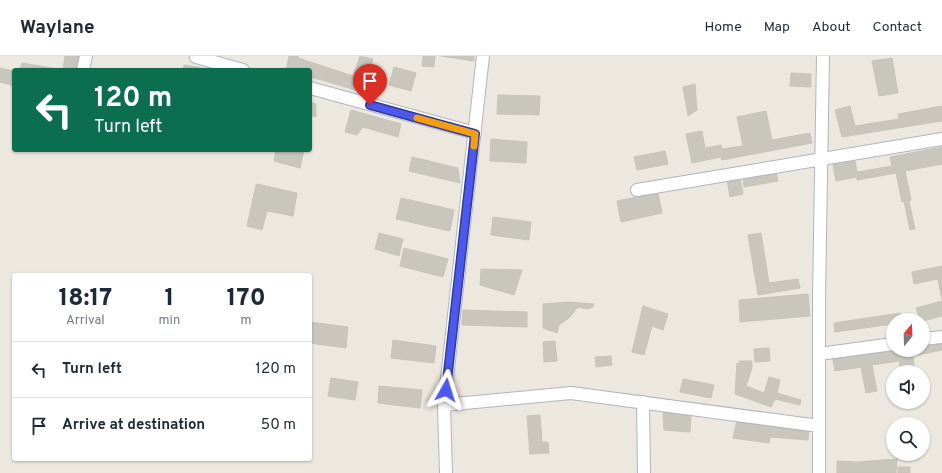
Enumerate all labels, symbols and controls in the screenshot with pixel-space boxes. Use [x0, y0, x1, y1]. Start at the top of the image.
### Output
text: Waylane [20, 16, 95, 40]
text: Home [705, 19, 742, 36]
text: Map [764, 19, 790, 36]
text: About [812, 19, 851, 36]
text: Contact [873, 19, 922, 36]
pin [353, 64, 387, 105]
icon: arrive [359, 70, 381, 92]
text: 120 m [94, 81, 172, 117]
icon: left [28, 84, 80, 136]
text: Turn left [94, 116, 162, 139]
text: 18:17 [58, 284, 112, 314]
text: 1 [164, 284, 174, 314]
text: 170 [227, 284, 266, 314]
text: Arrival [66, 313, 105, 329]
text: min [159, 313, 180, 329]
text: m [241, 313, 252, 329]
north arrow [886, 313, 930, 357]
map controls [886, 313, 930, 461]
icon: left [28, 359, 50, 381]
text: Turn left [62, 360, 122, 379]
text: 120 m [255, 360, 296, 379]
button: sound [886, 365, 930, 409]
position arrow [425, 369, 467, 411]
icon: arrive [28, 415, 50, 437]
text: Arrive at destination [62, 416, 205, 435]
text: 50 m [261, 416, 296, 435]
button: search [886, 417, 930, 461]

